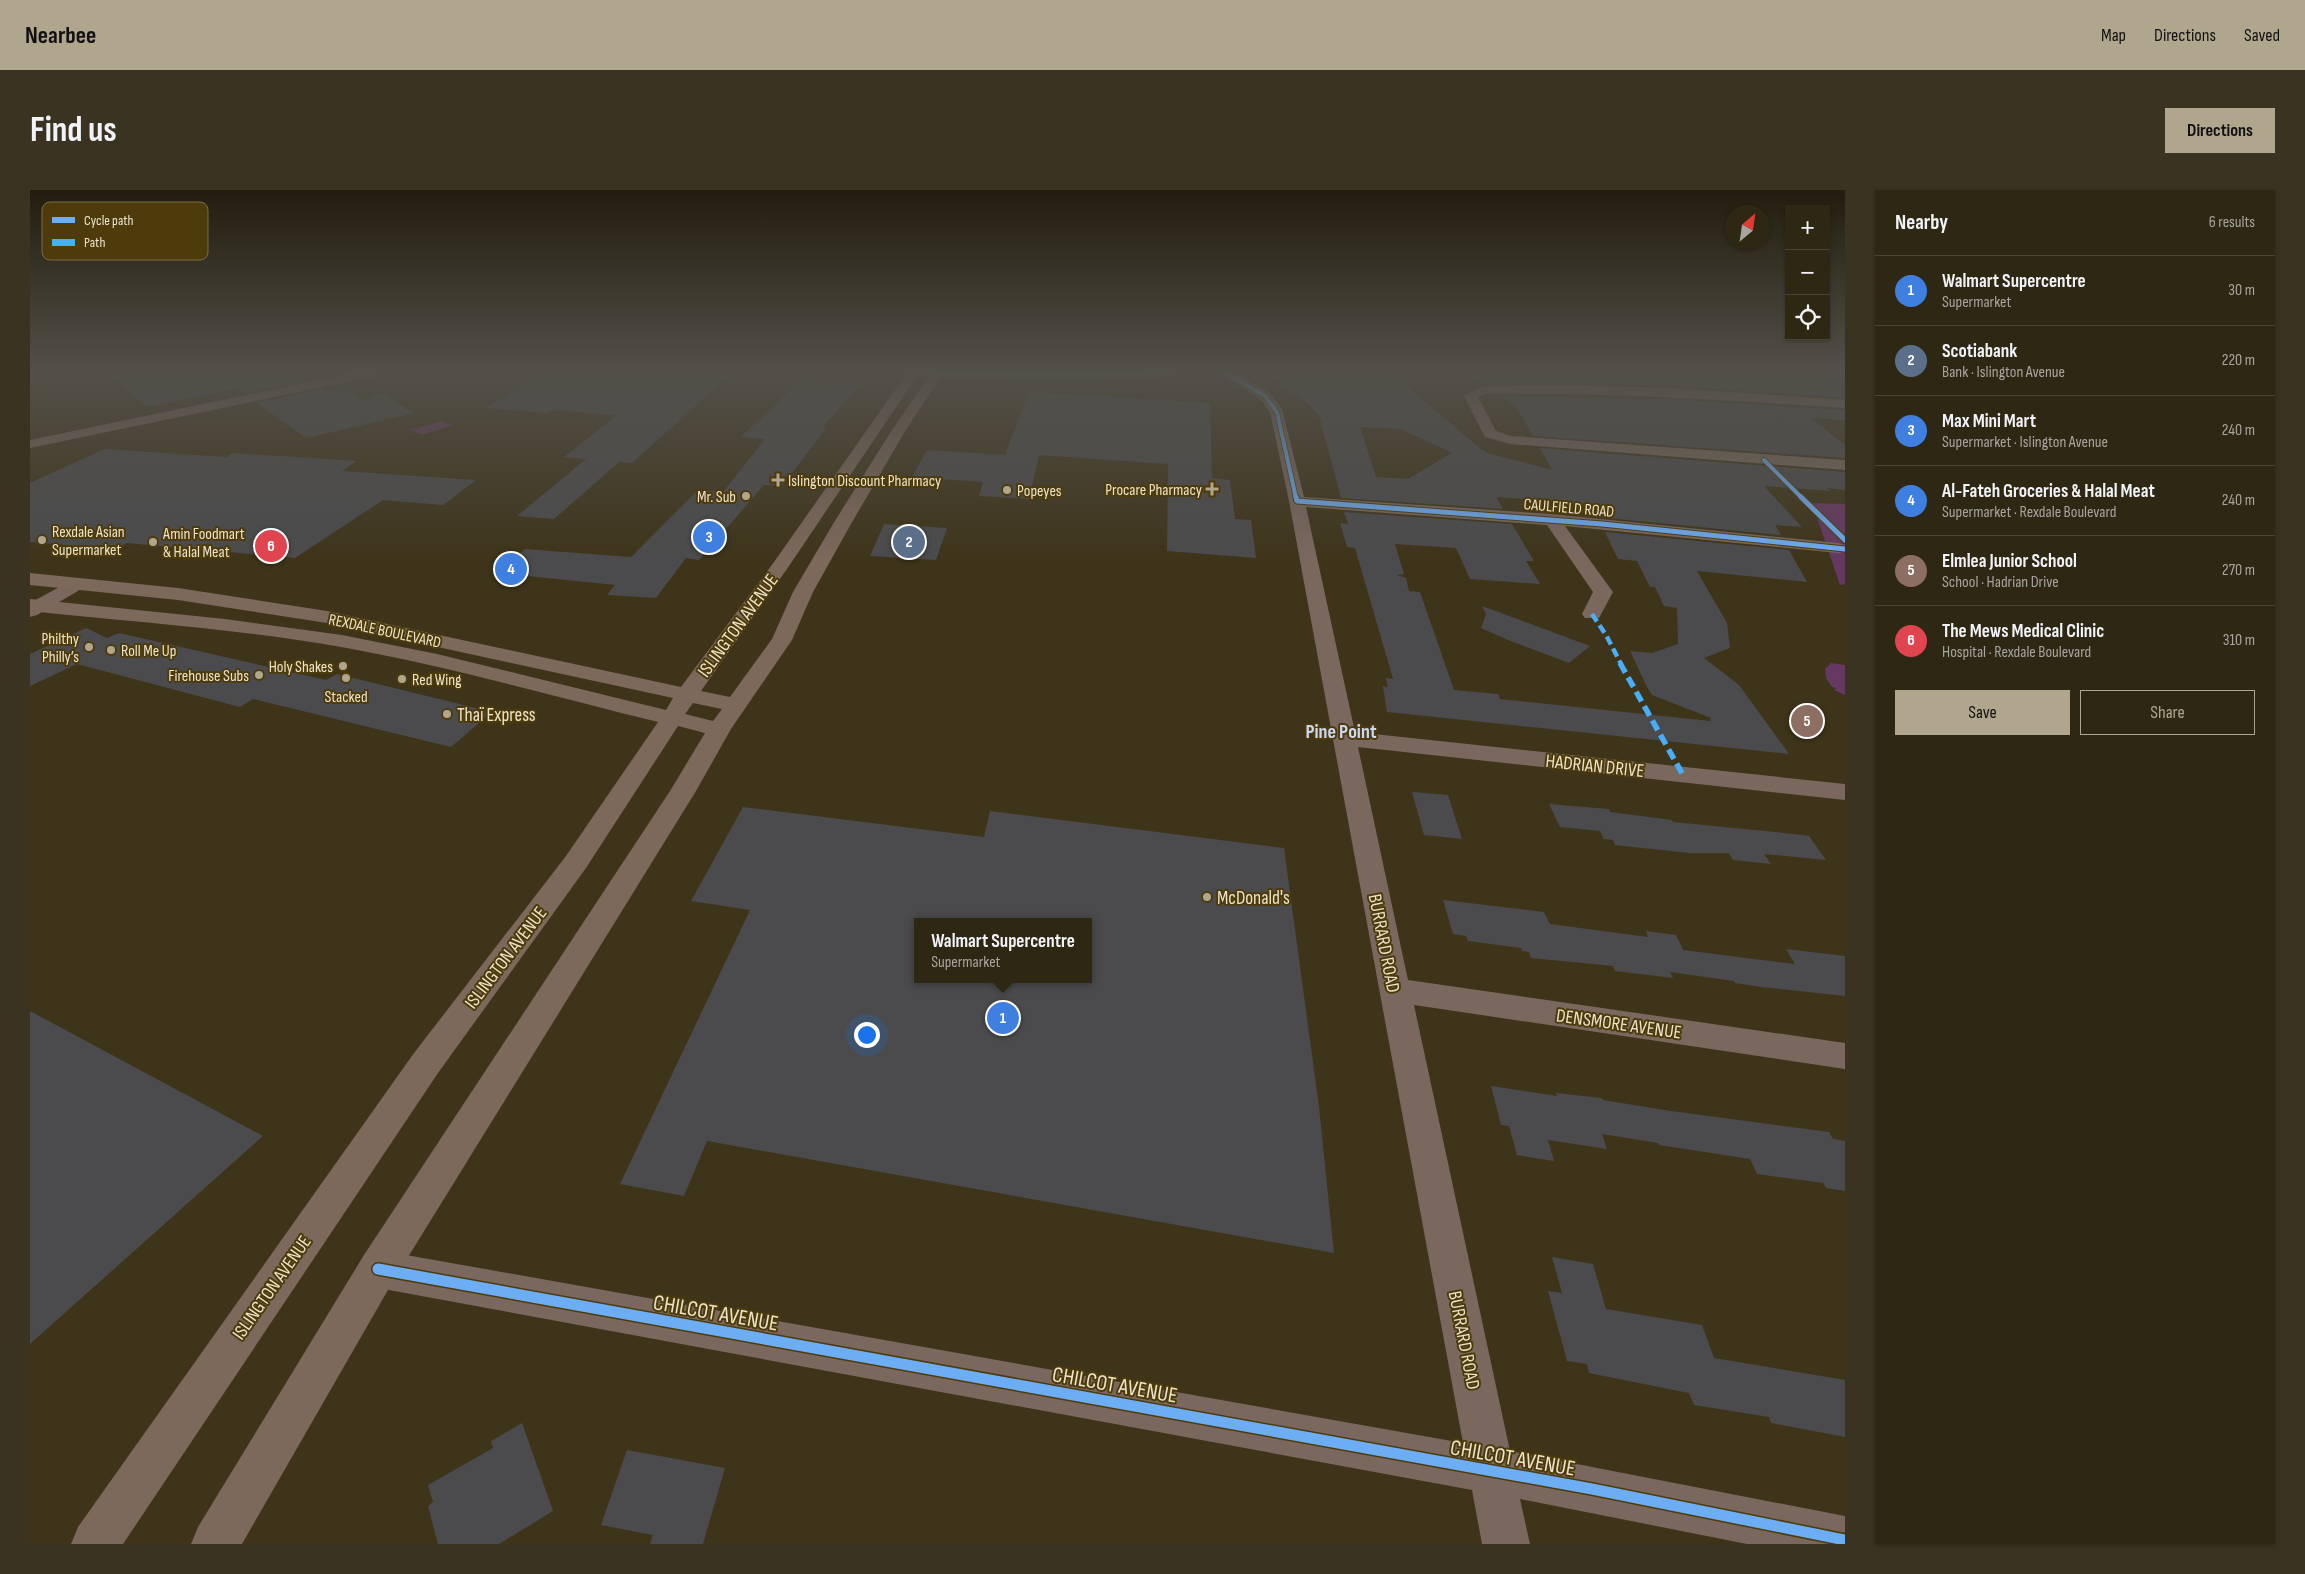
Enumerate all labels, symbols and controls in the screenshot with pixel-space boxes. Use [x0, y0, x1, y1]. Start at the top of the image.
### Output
text: Nearbee [25, 21, 96, 50]
text: Map [2101, 25, 2126, 46]
text: Directions [2154, 25, 2216, 46]
text: Saved [2244, 25, 2280, 46]
button: Directions [2165, 108, 2275, 153]
text: Find us [30, 109, 117, 152]
legend [42, 202, 208, 260]
north arrow [1725, 205, 1770, 250]
map controls [1785, 205, 1830, 340]
button: + [1785, 205, 1830, 250]
text: Nearby [1895, 210, 1948, 235]
text: Cycle path [84, 212, 134, 229]
text: 6 results [2209, 213, 2255, 232]
text: Path [84, 234, 105, 251]
button: − [1785, 250, 1830, 295]
text: Walmart Supercentre [1942, 270, 2086, 293]
text: 1 [1908, 281, 1914, 300]
text: 30 m [2228, 281, 2255, 300]
text: Supermarket [1942, 293, 2011, 312]
button: locate [1785, 295, 1830, 340]
text: Scotiabank [1942, 340, 2017, 363]
text: 2 [1907, 351, 1915, 370]
text: 220 m [2222, 351, 2255, 370]
text: Bank · Islington Avenue [1942, 363, 2065, 382]
text: Max Mini Mart [1942, 410, 2036, 433]
text: 3 [1907, 421, 1915, 440]
text: 240 m [2222, 421, 2255, 440]
text: Supermarket · Islington Avenue [1942, 433, 2108, 452]
place label: Islington Discount Pharmacy [788, 472, 941, 491]
marker: Islington Discount Pharmacy [772, 474, 784, 486]
text: Al-Fateh Groceries & Halal Meat [1942, 480, 2155, 503]
place label: Procare Pharmacy [1105, 481, 1202, 500]
place label: Popeyes [1017, 482, 1062, 501]
marker: Procare Pharmacy [1206, 483, 1218, 495]
marker: Popeyes [1001, 484, 1013, 496]
place label: Mr. Sub [697, 488, 736, 507]
marker: Mr. Sub [740, 490, 752, 502]
text: 4 [1907, 491, 1915, 510]
text: 240 m [2222, 491, 2255, 510]
street label: CAULFIELD ROAD [1523, 495, 1615, 522]
text: Supermarket · Rexdale Boulevard [1942, 503, 2116, 522]
pin: 3 [693, 518, 725, 556]
place label: Rexdale Asian Supermarket [52, 523, 125, 560]
pin: 2 [893, 523, 925, 561]
place label: Amin Foodmart & Halal Meat [162, 525, 245, 562]
pin: 6 [255, 527, 287, 565]
marker: Rexdale Asian Supermarket [36, 534, 48, 546]
marker: Amin Foodmart & Halal Meat [147, 536, 159, 548]
pin: 4 [495, 550, 527, 588]
text: Elmlea Junior School [1942, 550, 2077, 573]
text: 5 [1907, 561, 1915, 580]
text: 270 m [2222, 561, 2255, 580]
street label: ISLINGTON AVENUE [693, 570, 783, 682]
text: School · Hadrian Drive [1942, 573, 2059, 592]
street label: REXDALE BOULEVARD [327, 610, 443, 653]
text: The Mews Medical Clinic [1942, 620, 2104, 643]
place label: Philthy Philly’s [42, 630, 79, 667]
text: 6 [1907, 631, 1915, 650]
text: 310 m [2223, 631, 2255, 650]
marker: Philthy Philly’s [83, 641, 95, 653]
place label: Roll Me Up [121, 642, 176, 661]
text: Hospital · Rexdale Boulevard [1942, 643, 2091, 662]
marker: Roll Me Up [105, 644, 117, 656]
place label: Holy Shakes [269, 658, 333, 677]
marker: Holy Shakes [337, 660, 349, 672]
place label: Firehouse Subs [168, 667, 249, 686]
marker: Firehouse Subs [253, 669, 265, 681]
place label: Red Wing [412, 671, 461, 690]
marker: Stacked [340, 672, 352, 684]
marker: Red Wing [396, 673, 408, 685]
place label: Stacked [324, 688, 368, 707]
button: Save [1895, 690, 2070, 735]
button: Share [2080, 690, 2255, 735]
pin: 5 [1791, 702, 1823, 740]
place label: Thaï Express [457, 704, 536, 727]
marker: Thaï Express [441, 708, 453, 720]
district label: Pine Point [1305, 720, 1377, 744]
street label: HADRIAN DRIVE [1544, 750, 1645, 783]
place label: McDonald's [1217, 887, 1290, 910]
marker: McDonald's [1201, 891, 1213, 903]
street label: BURRARD ROAD [1363, 892, 1404, 995]
street label: ISLINGTON AVENUE [460, 902, 552, 1014]
popup [914, 918, 1092, 983]
text: Walmart Supercentre [931, 930, 1075, 953]
text: Supermarket [931, 953, 1000, 972]
pin: 1 [987, 999, 1019, 1037]
street label: DENSMORE AVENUE [1555, 1004, 1683, 1045]
your location [854, 1022, 880, 1048]
street label: ISLINGTON AVENUE [228, 1231, 317, 1345]
street label: CHILCOT AVENUE [651, 1289, 780, 1338]
street label: BURRARD ROAD [1443, 1289, 1484, 1392]
street label: CHILCOT AVENUE [1050, 1361, 1179, 1410]
street label: CHILCOT AVENUE [1448, 1434, 1577, 1483]

